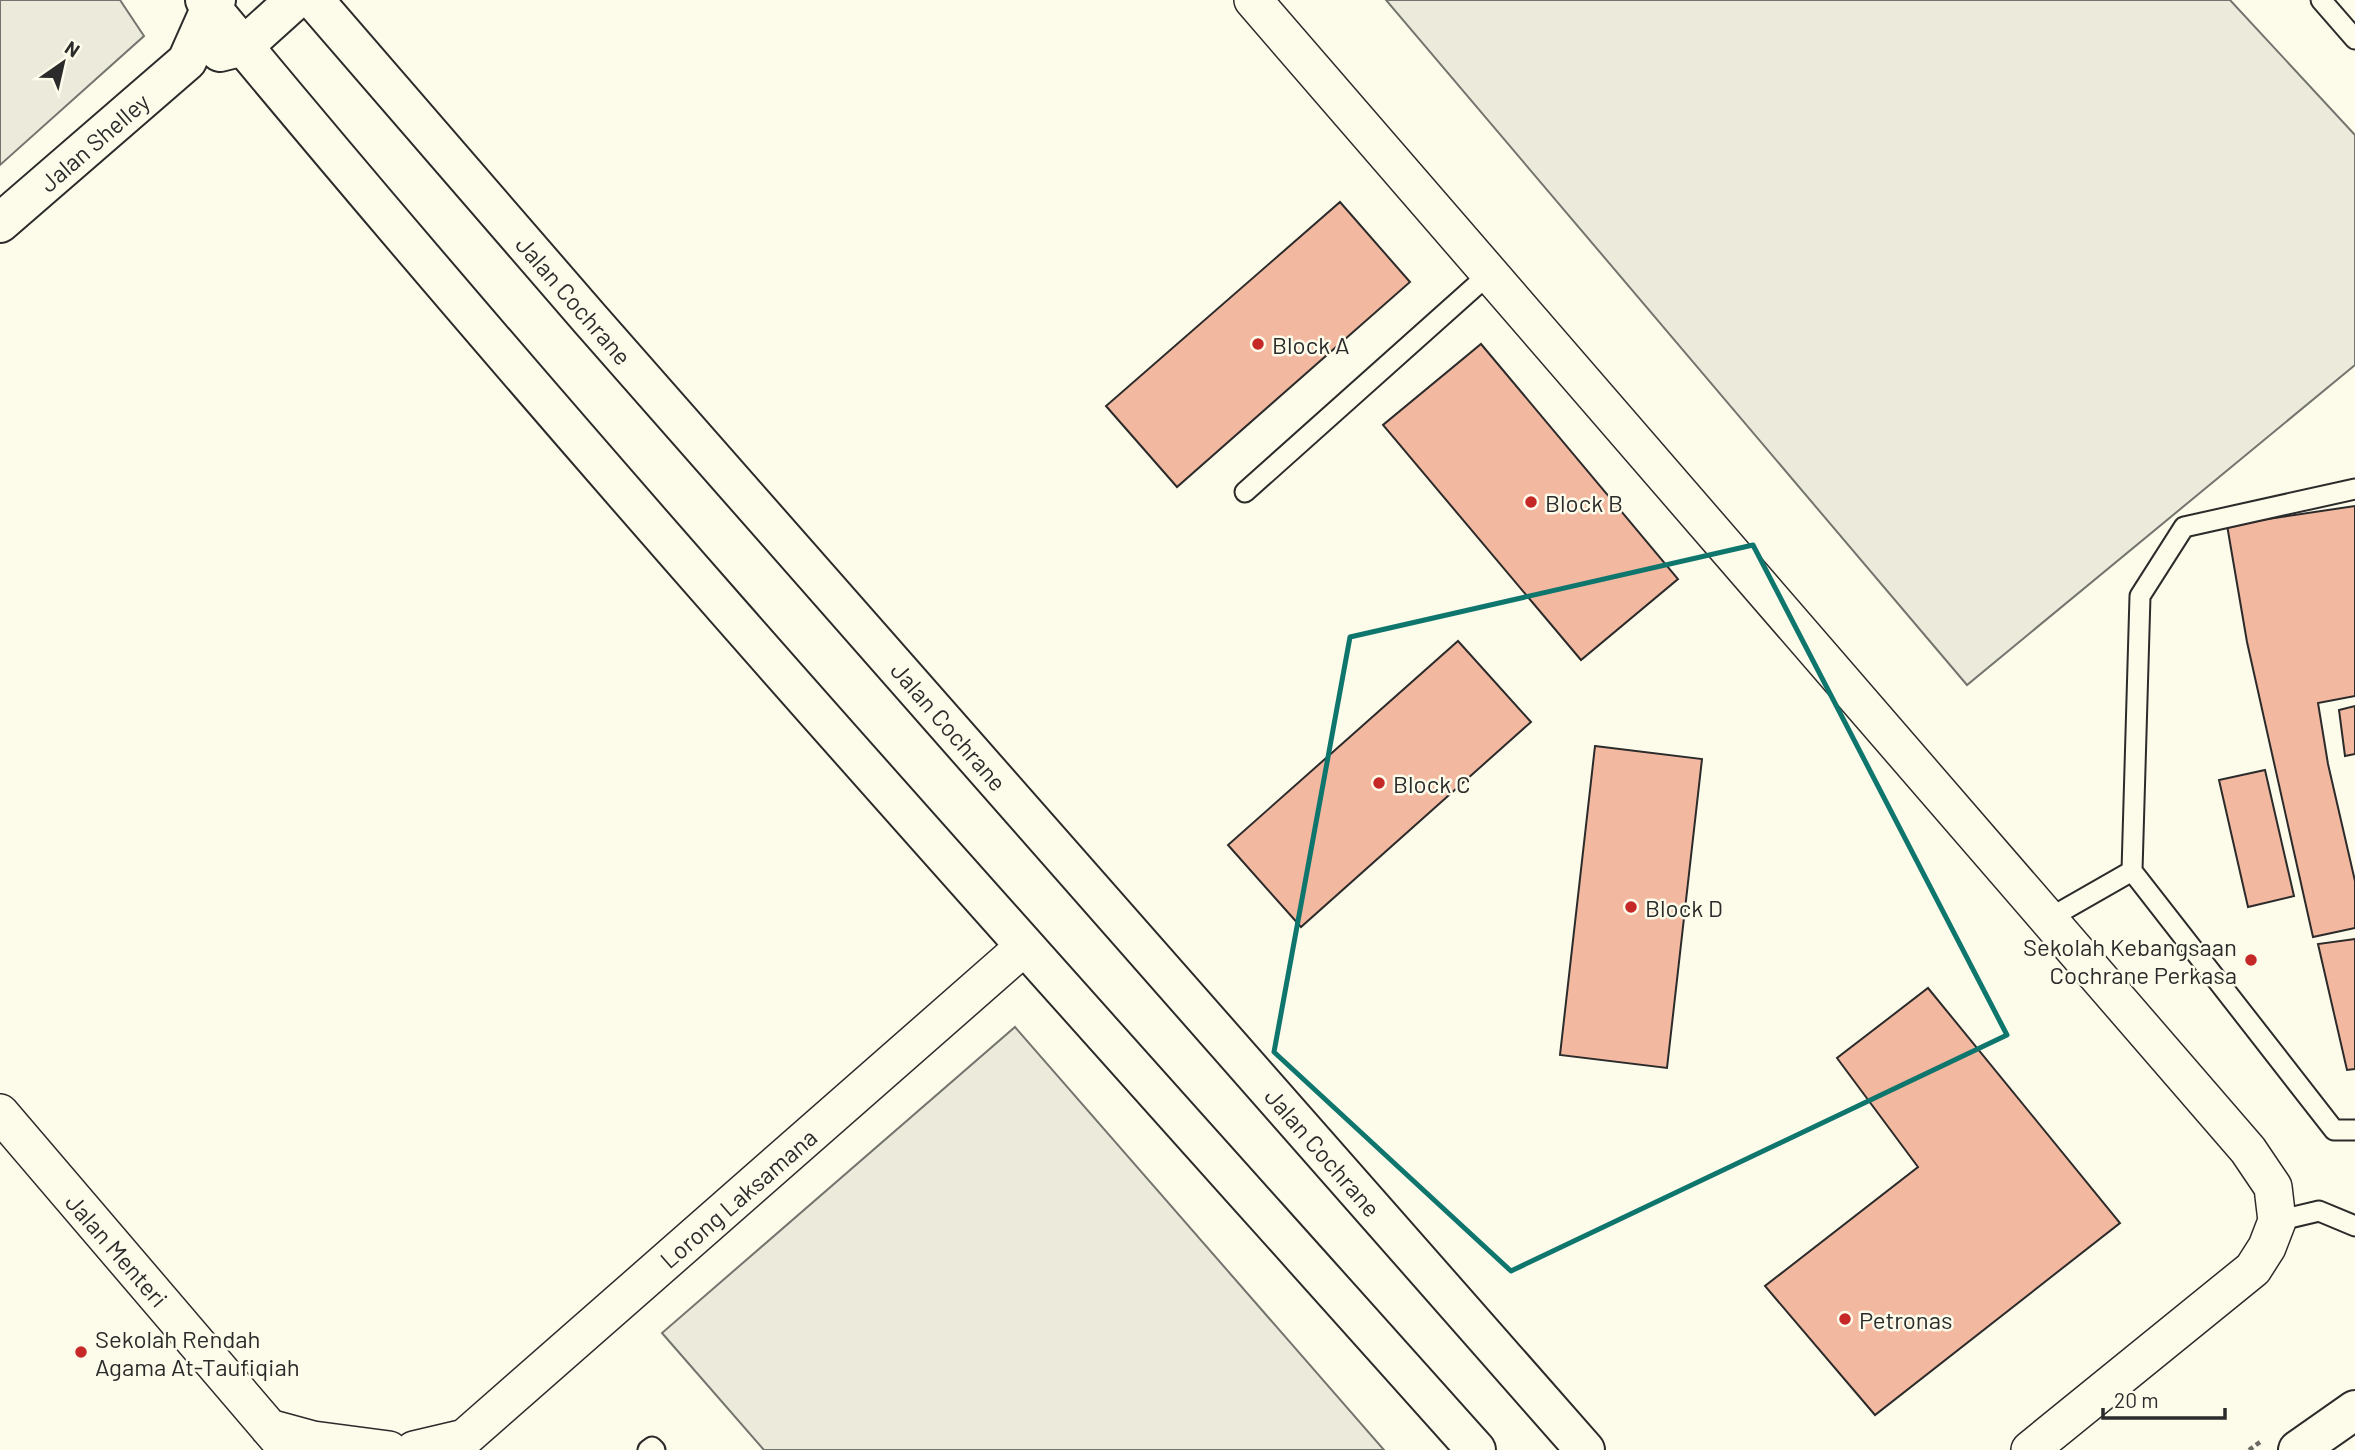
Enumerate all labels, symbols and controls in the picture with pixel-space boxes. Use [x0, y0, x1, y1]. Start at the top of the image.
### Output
north arrow [28, 28, 98, 98]
text: N [61, 35, 84, 62]
street label: Jalan Shelley [33, 87, 155, 197]
street label: Jalan Cochrane [510, 230, 638, 370]
place label: Block A [1272, 330, 1350, 359]
marker: Block A [1250, 336, 1266, 352]
place label: Block B [1545, 488, 1623, 517]
marker: Block B [1523, 494, 1539, 510]
street label: Jalan Cochrane [885, 656, 1013, 796]
place label: Block C [1393, 769, 1471, 798]
marker: Block C [1371, 775, 1387, 791]
place label: Block D [1645, 893, 1723, 922]
marker: Block D [1623, 899, 1639, 915]
place label: Sekolah Kebangsaan Cochrane Perkasa [2023, 932, 2237, 989]
marker: Sekolah Kebangsaan Cochrane Perkasa [2243, 952, 2259, 968]
street label: Jalan Cochrane [1259, 1082, 1387, 1222]
street label: Lorong Laksamana [654, 1122, 822, 1274]
street label: Jalan Menteri [60, 1187, 174, 1313]
place label: Petronas [1859, 1305, 1953, 1334]
marker: Petronas [1837, 1311, 1853, 1327]
place label: Sekolah Rendah Agama At-Taufiqiah [95, 1324, 300, 1381]
marker: Sekolah Rendah Agama At-Taufiqiah [73, 1344, 89, 1360]
scale bar [2103, 1376, 2226, 1420]
text: 20 m [2114, 1387, 2159, 1412]

